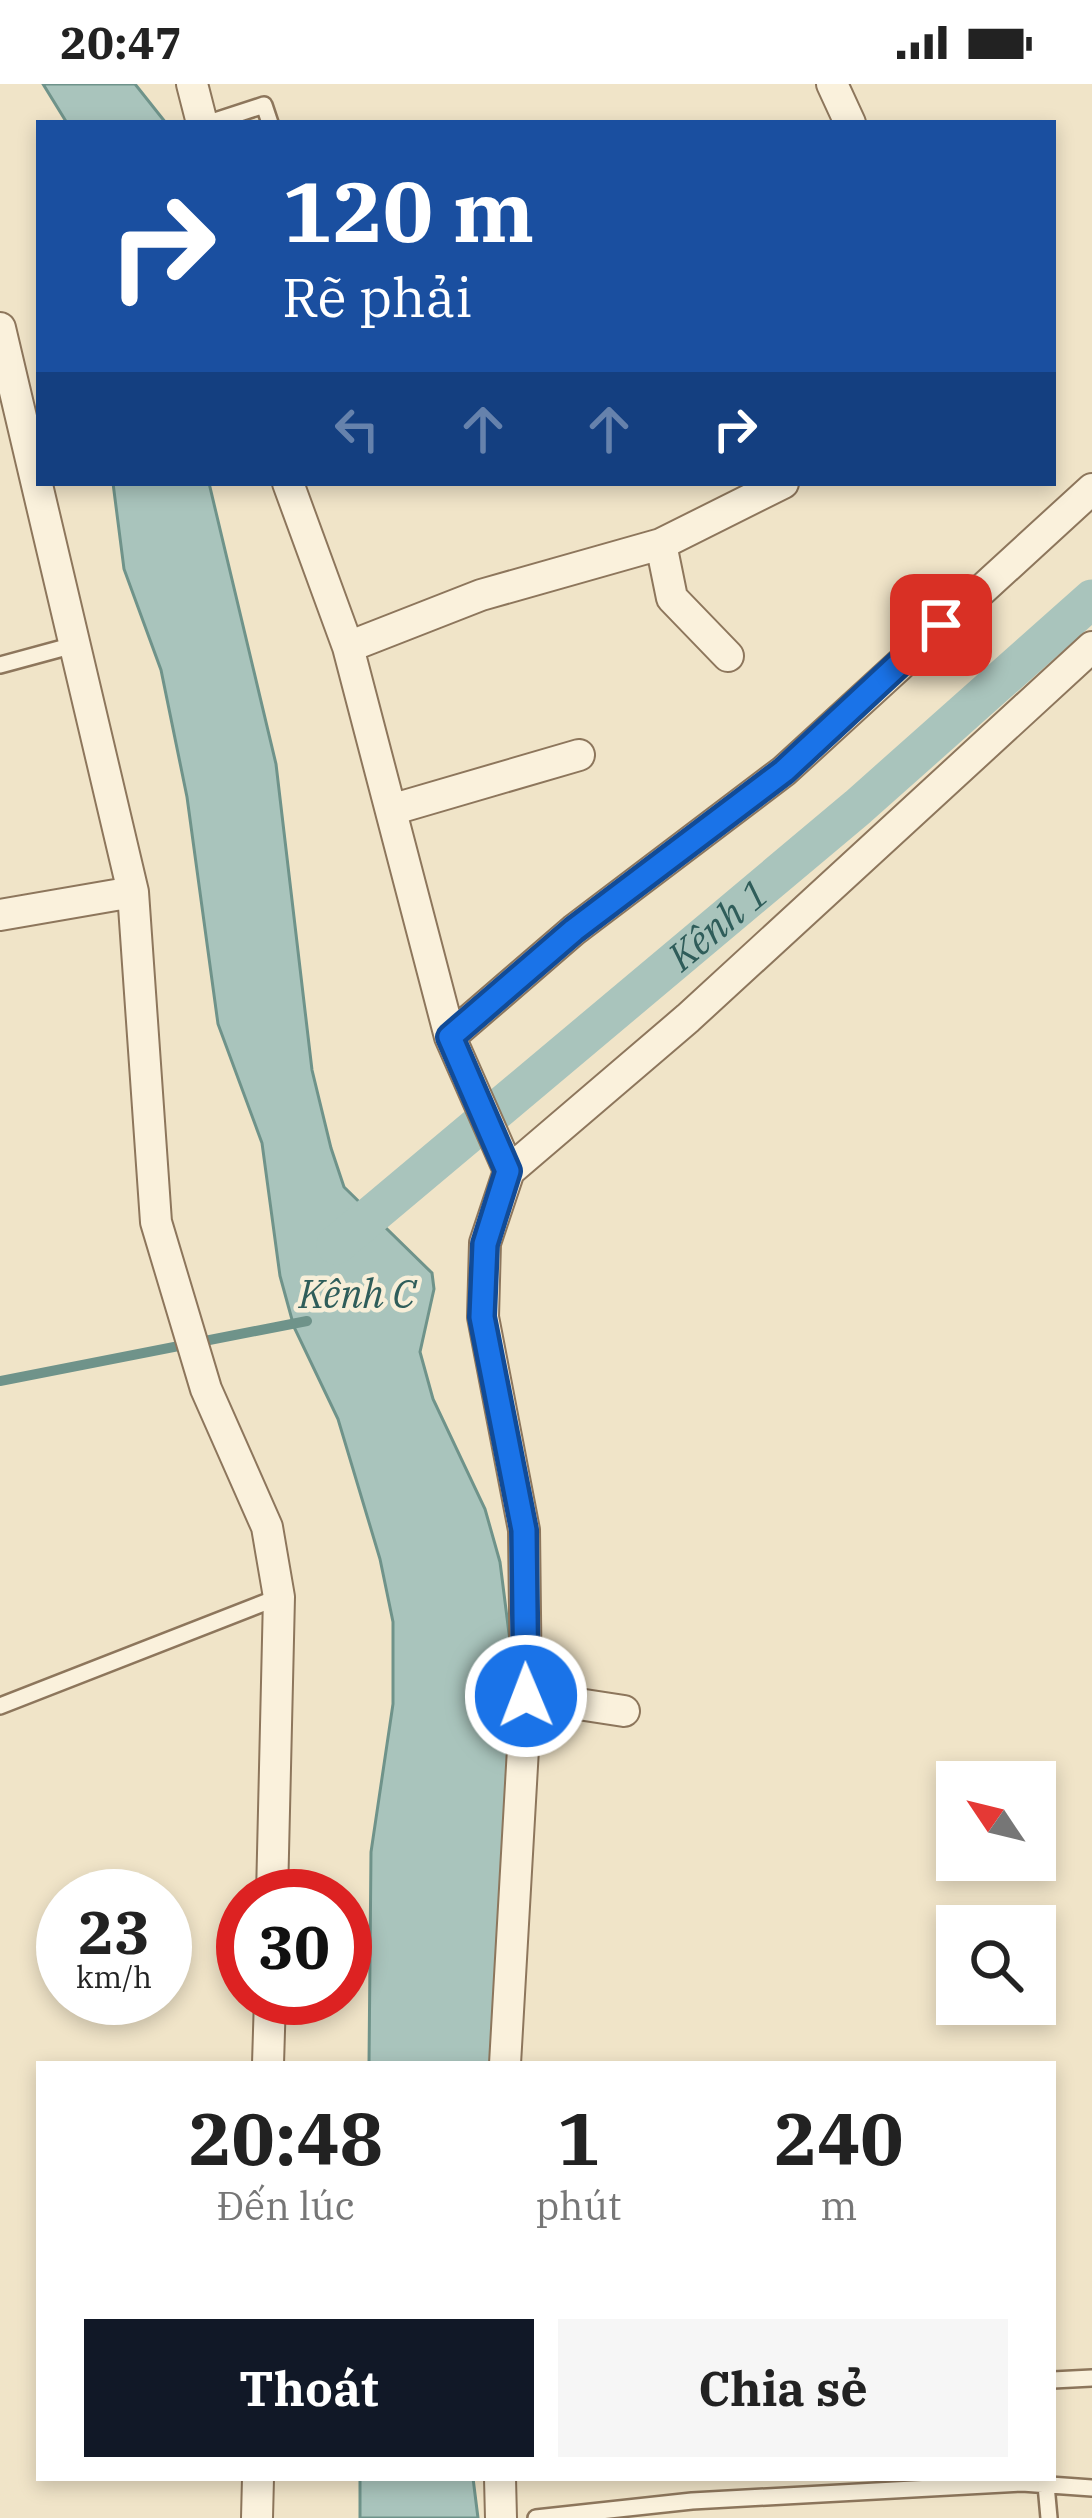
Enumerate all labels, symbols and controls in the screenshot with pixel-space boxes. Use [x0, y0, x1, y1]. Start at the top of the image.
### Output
text: 20:47 [60, 13, 182, 71]
text: 120 m [282, 156, 534, 265]
icon: right [84, 168, 240, 324]
text: Rẽ phải [282, 262, 472, 332]
icon: left [324, 396, 390, 462]
icon: ahead [450, 396, 516, 462]
icon: ahead [576, 396, 642, 462]
icon: right [702, 396, 768, 462]
pin [890, 574, 992, 676]
icon: arrive [908, 592, 974, 658]
water label: Kênh 1 [656, 868, 778, 982]
water label: Kênh C [298, 1268, 418, 1319]
position arrow [463, 1633, 589, 1759]
north arrow [936, 1761, 1056, 1881]
map controls [936, 1761, 1056, 2025]
speed limit sign: 30 [216, 1869, 372, 2025]
text: 23 [78, 1892, 150, 1971]
button: search [936, 1905, 1056, 2025]
text: km/h [76, 1957, 152, 1996]
text: 20:48 [188, 2091, 383, 2185]
text: 1 [557, 2091, 600, 2185]
text: 240 [774, 2091, 904, 2185]
text: Đến lúc [217, 2180, 355, 2231]
text: phút [535, 2180, 622, 2231]
text: m [820, 2180, 857, 2231]
button: Thoát [84, 2319, 534, 2457]
button: Chia sẻ [558, 2319, 1008, 2457]

